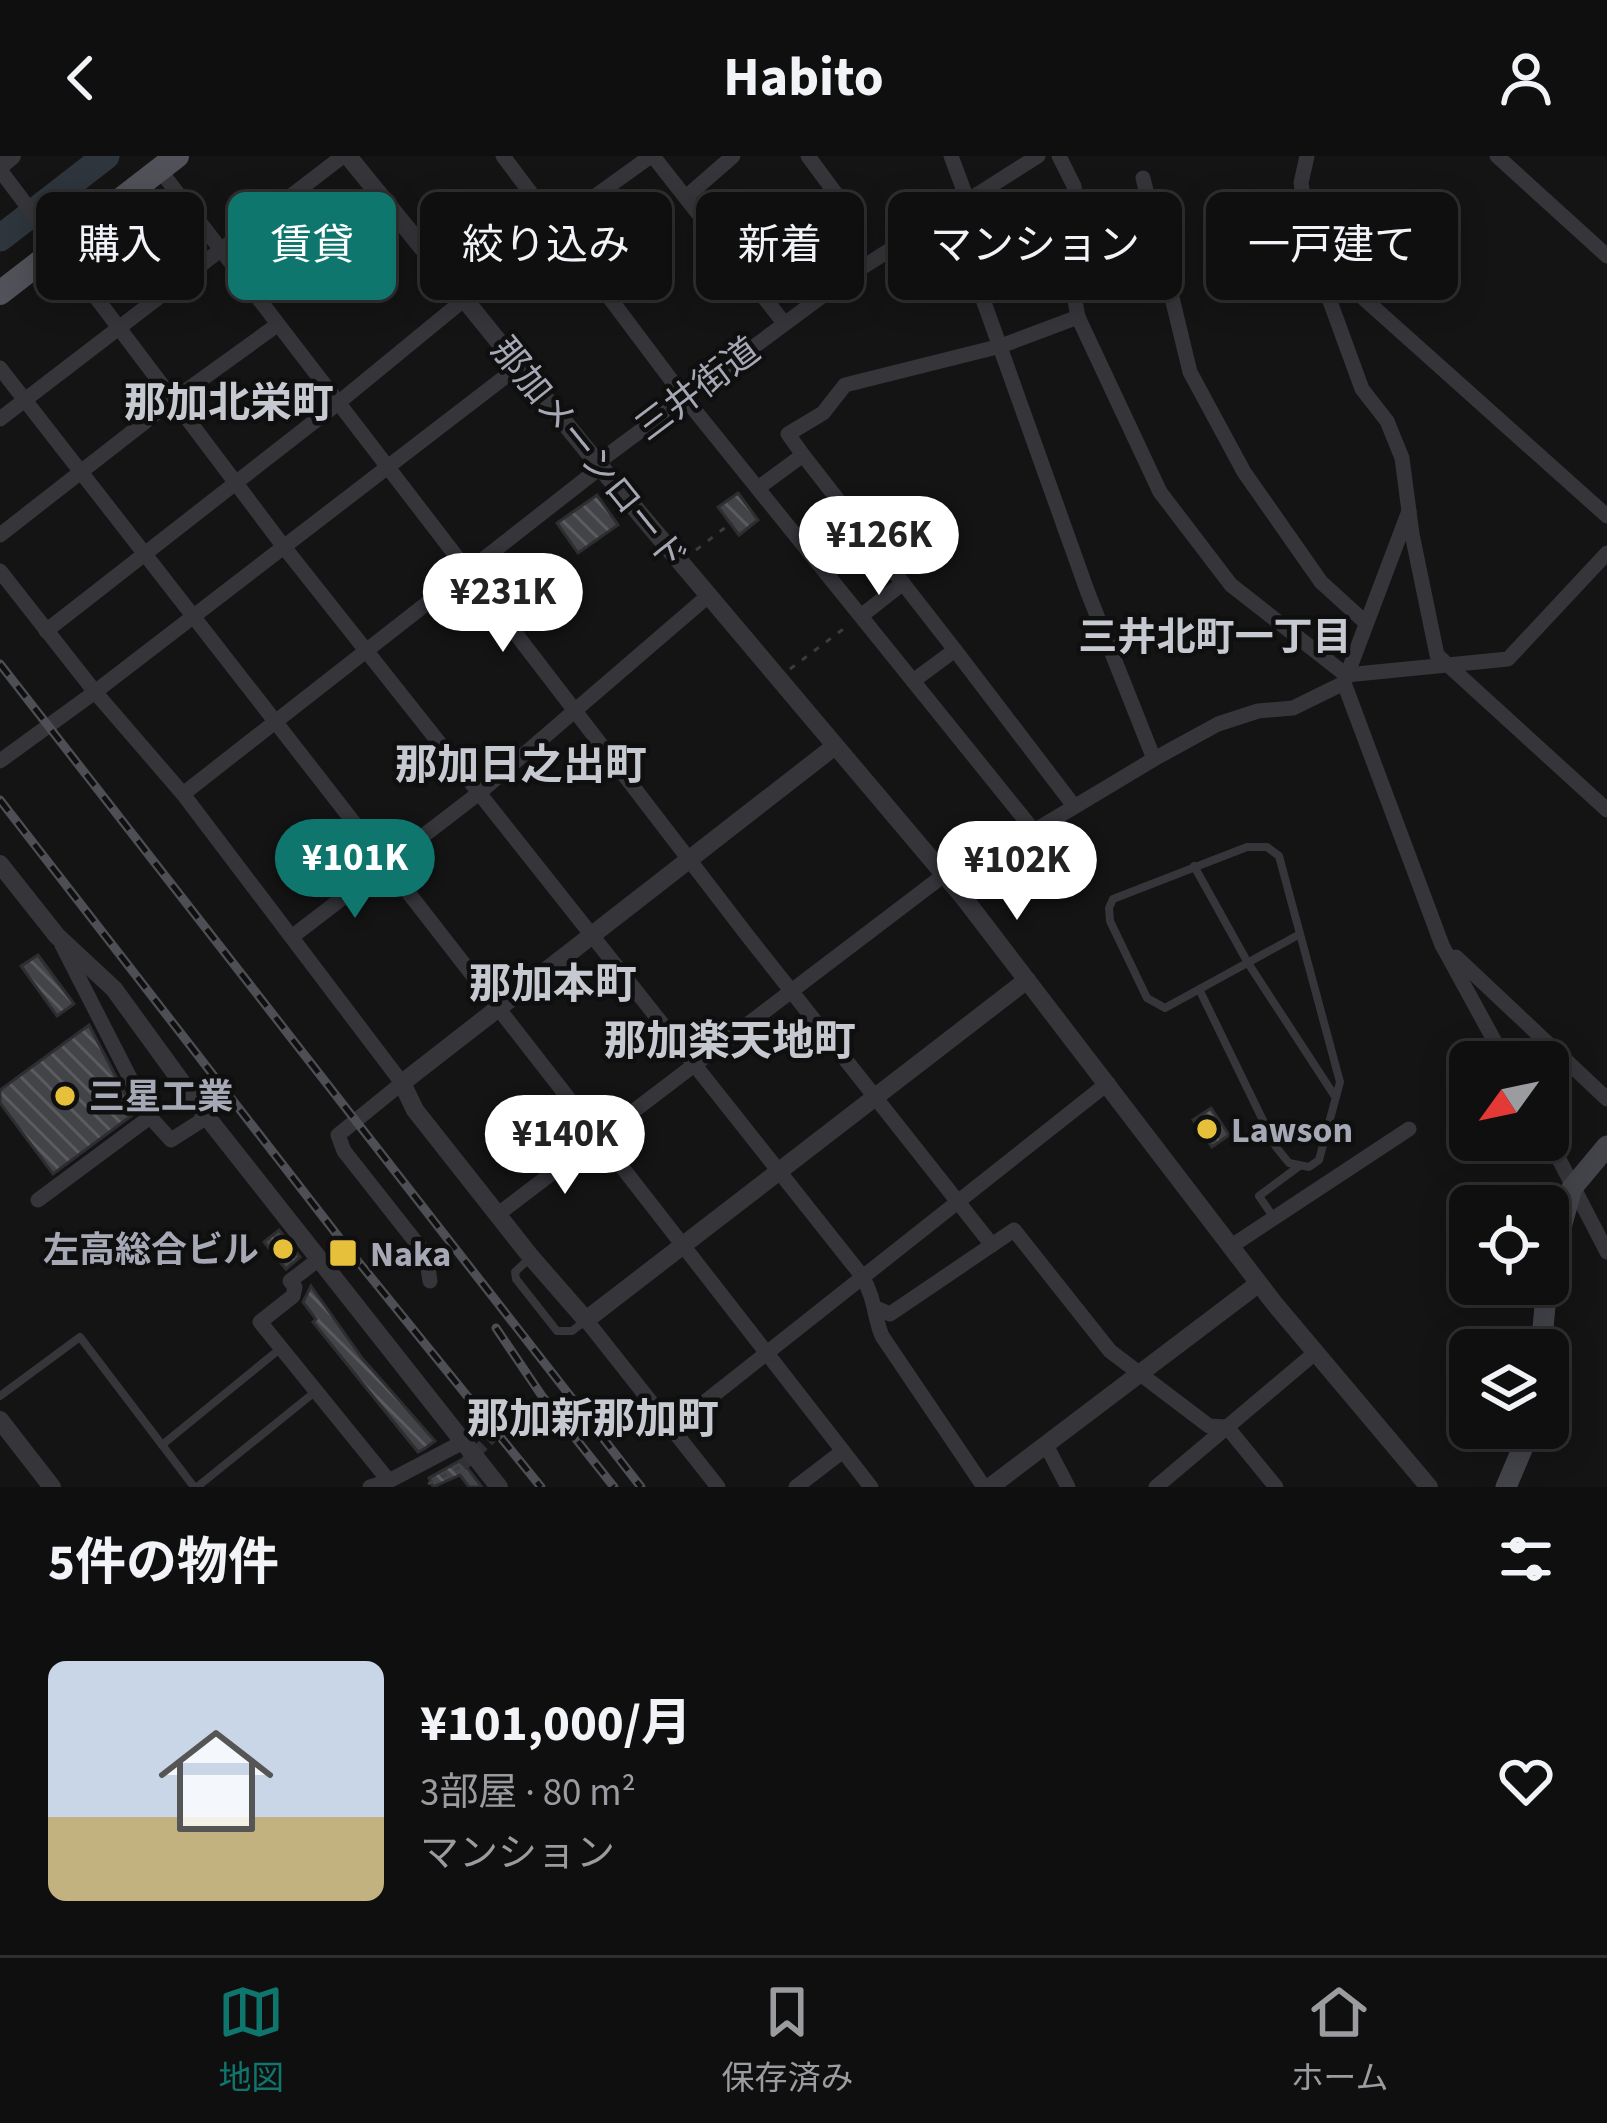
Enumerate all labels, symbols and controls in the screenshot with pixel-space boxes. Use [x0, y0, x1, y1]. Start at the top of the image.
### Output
text: Habito [723, 40, 884, 117]
icon: back [48, 45, 114, 111]
icon: person [1493, 45, 1559, 111]
chip: 購入 [36, 192, 204, 300]
chip: 賃貸 [228, 192, 396, 300]
chip: 絞り込み [420, 192, 672, 300]
chip: 新着 [696, 192, 864, 300]
chip: マンション [888, 192, 1182, 300]
chip: 一戸建て [1206, 192, 1458, 300]
street label: 三井街道 [625, 325, 771, 453]
street label: 那加メーンロード [479, 327, 699, 581]
district label: 那加北栄町 [124, 374, 334, 434]
pin: ¥126K [795, 496, 963, 598]
text: ¥126K [826, 507, 932, 563]
pin: ¥231K [419, 553, 587, 655]
text: ¥231K [450, 564, 556, 620]
district label: 三井北町一丁目 [1078, 610, 1352, 666]
district label: 那加日之出町 [395, 736, 647, 796]
pin: ¥101K [271, 819, 439, 921]
pin: ¥102K [933, 821, 1101, 923]
text: ¥101K [302, 830, 408, 886]
text: ¥102K [964, 832, 1070, 888]
district label: 那加本町 [469, 955, 637, 1015]
district label: 那加楽天地町 [604, 1012, 856, 1072]
north arrow [1449, 1041, 1569, 1161]
map controls [1449, 1041, 1569, 1449]
place label: 三星工業 [89, 1072, 233, 1123]
marker: 三星工業 [52, 1083, 78, 1109]
pin: ¥140K [481, 1095, 649, 1197]
place label: Lawson [1231, 1105, 1353, 1156]
text: ¥140K [512, 1106, 618, 1162]
marker: Lawson [1194, 1116, 1220, 1142]
button: locate [1449, 1185, 1569, 1305]
place label: 左高総合ビル [43, 1225, 259, 1276]
place label: Naka [370, 1229, 451, 1280]
marker: 左高総合ビル [270, 1236, 296, 1262]
marker: Naka [327, 1237, 359, 1269]
button: layers [1449, 1329, 1569, 1449]
district label: 那加新那加町 [467, 1390, 719, 1450]
icon: filters [1493, 1526, 1559, 1592]
text: 5件の物件 [48, 1527, 279, 1599]
text: ¥101,000/月 [420, 1688, 692, 1760]
icon: home [144, 1709, 288, 1853]
icon: heart [1493, 1748, 1559, 1814]
text: 3部屋 · 80 m² [420, 1765, 636, 1821]
text: マンション [420, 1826, 615, 1882]
tab: 地図 [218, 1979, 284, 2102]
tab: 保存済み [721, 1979, 853, 2102]
tab: ホーム [1290, 1979, 1388, 2102]

